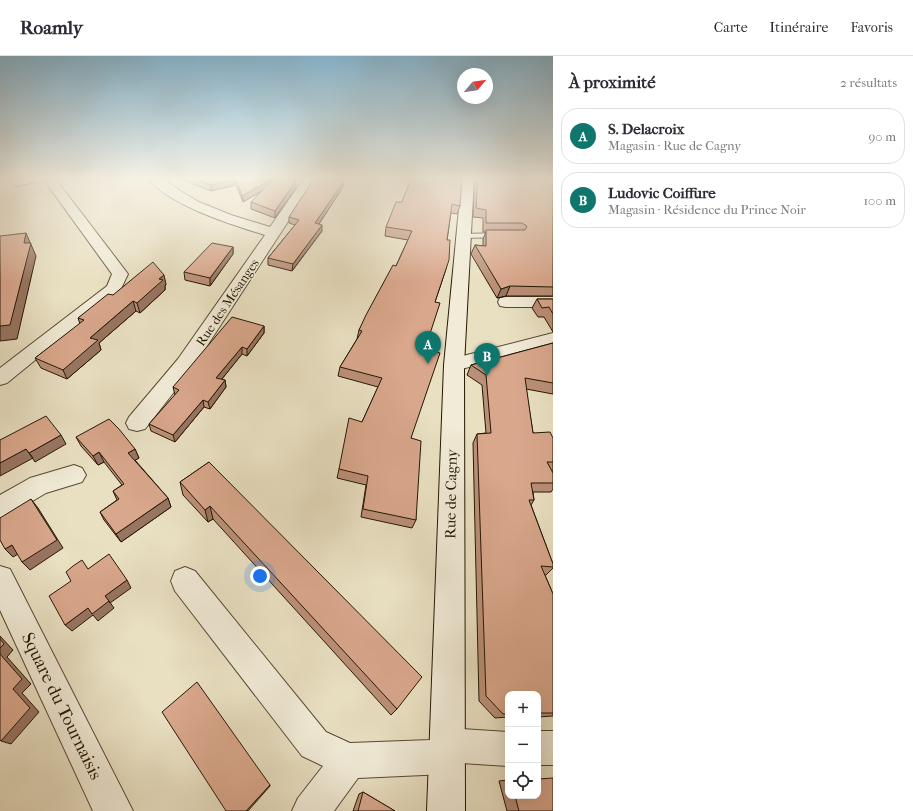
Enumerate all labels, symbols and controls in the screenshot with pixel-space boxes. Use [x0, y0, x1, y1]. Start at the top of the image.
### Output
text: Roamly [20, 17, 83, 39]
text: Carte [714, 19, 748, 36]
text: Itinéraire [770, 19, 828, 36]
text: Favoris [850, 19, 893, 36]
north arrow [457, 68, 493, 104]
text: À proximité [569, 72, 656, 92]
text: 2 résultats [840, 75, 897, 90]
text: S. Delacroix [608, 120, 684, 138]
text: A [579, 129, 587, 144]
text: 90 m [868, 129, 896, 144]
text: Magasin · Rue de Cagny [608, 138, 741, 153]
text: Ludovic Coiffure [608, 184, 716, 202]
text: B [579, 193, 587, 208]
text: 100 m [863, 193, 896, 208]
text: Magasin · Résidence du Prince Noir [608, 202, 806, 217]
street label: Rue des Mésanges [193, 256, 262, 349]
pin: A [415, 331, 441, 364]
pin: B [474, 343, 500, 376]
street label: Rue de Cagny [441, 448, 461, 539]
your location [250, 566, 270, 586]
street label: Square du Tournaisis [17, 629, 106, 784]
map controls [505, 691, 541, 799]
button: + [505, 691, 541, 727]
button: − [505, 727, 541, 763]
button: locate [505, 763, 541, 799]

